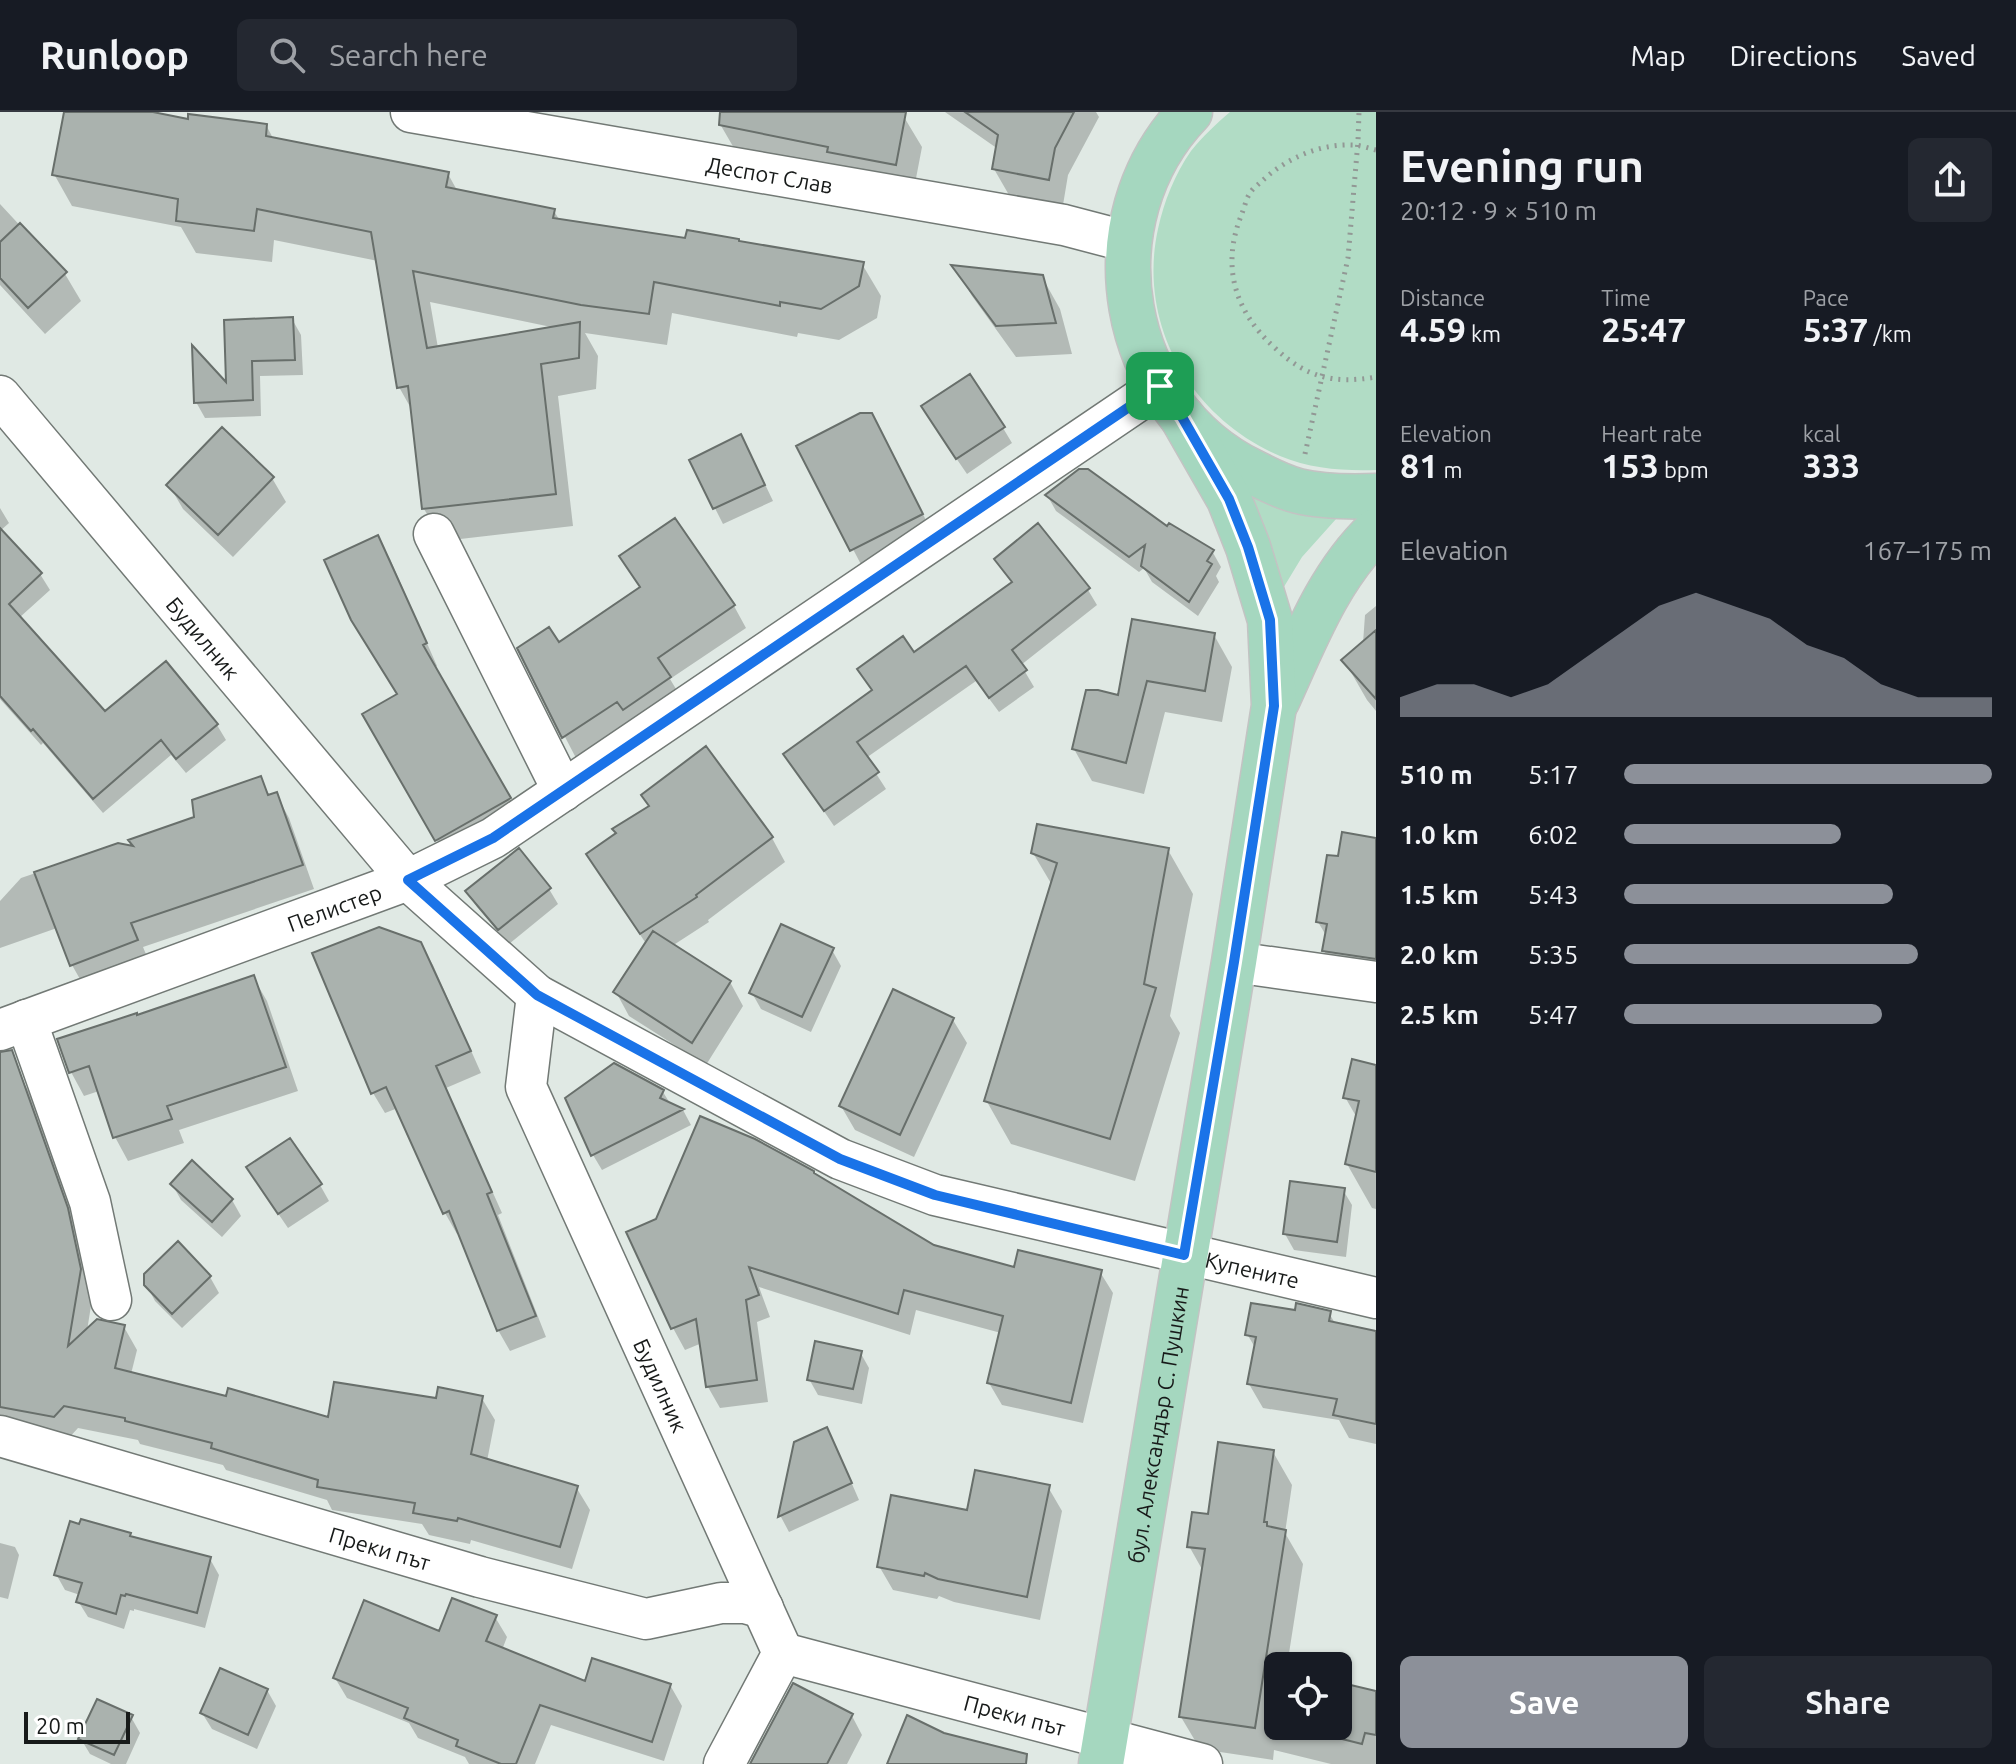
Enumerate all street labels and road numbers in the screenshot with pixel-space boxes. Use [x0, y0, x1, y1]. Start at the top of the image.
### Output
street label: Деспот Слав [704, 151, 835, 197]
street label: Будилник [162, 591, 245, 684]
street label: Пелистер [284, 878, 385, 936]
street label: Купените [1203, 1246, 1302, 1292]
street label: бул. Александър С. Пушкин [1122, 1284, 1193, 1565]
street label: Будилник [629, 1334, 693, 1436]
street label: Преки път [326, 1521, 434, 1574]
street label: Преки път [961, 1689, 1069, 1740]

